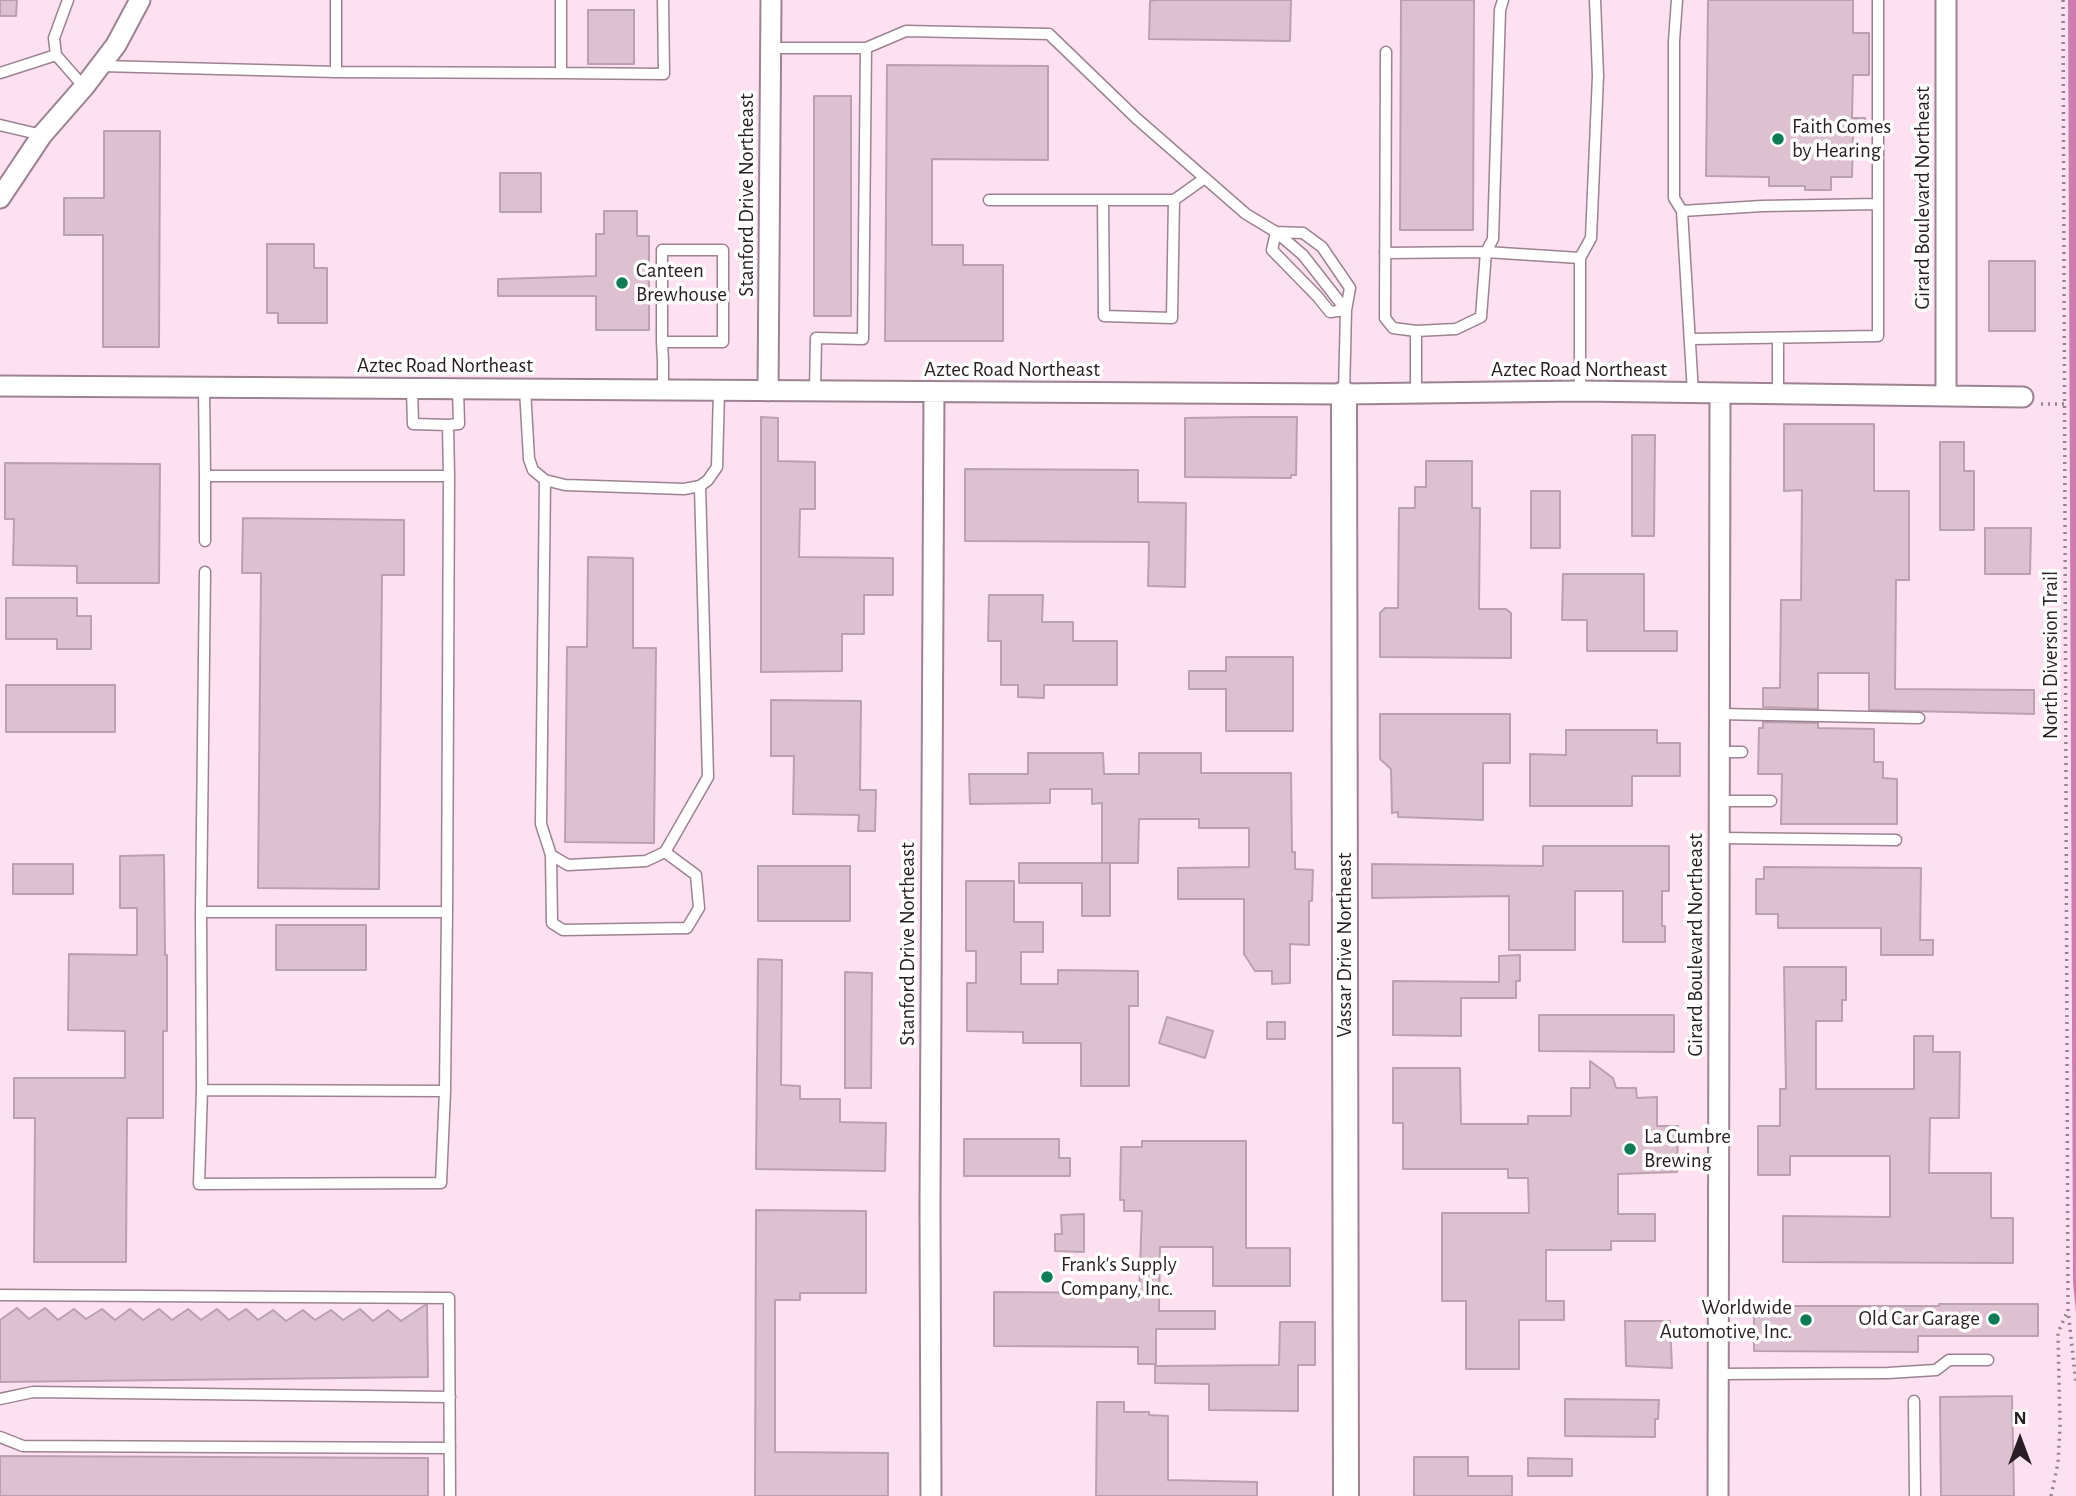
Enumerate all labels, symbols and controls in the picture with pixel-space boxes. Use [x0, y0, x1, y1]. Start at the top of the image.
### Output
street label: Girard Boulevard Northeast [1910, 86, 1936, 310]
street label: Stanford Drive Northeast [734, 93, 760, 297]
place label: Faith Comes by Hearing [1792, 114, 1891, 164]
marker: Faith Comes by Hearing [1770, 131, 1786, 147]
place label: Canteen Brewhouse [636, 258, 727, 308]
marker: Canteen Brewhouse [614, 275, 630, 291]
street label: Aztec Road Northeast [357, 353, 533, 379]
street label: Aztec Road Northeast [924, 357, 1100, 383]
street label: Aztec Road Northeast [1491, 357, 1667, 383]
street label: North Diversion Trail [2038, 571, 2064, 739]
street label: Girard Boulevard Northeast [1683, 833, 1709, 1057]
street label: Stanford Drive Northeast [895, 842, 921, 1046]
street label: Vassar Drive Northeast [1332, 852, 1358, 1038]
place label: La Cumbre Brewing [1644, 1124, 1731, 1174]
marker: La Cumbre Brewing [1622, 1141, 1638, 1157]
place label: Frank's Supply Company, Inc. [1061, 1252, 1177, 1302]
marker: Frank's Supply Company, Inc. [1039, 1269, 1055, 1285]
place label: Worldwide Automotive, Inc. [1660, 1295, 1792, 1345]
place label: Old Car Garage [1858, 1306, 1980, 1332]
marker: Old Car Garage [1986, 1311, 2002, 1327]
marker: Worldwide Automotive, Inc. [1798, 1312, 1814, 1328]
north arrow [1985, 1405, 2055, 1475]
text: N [2013, 1409, 2027, 1428]

